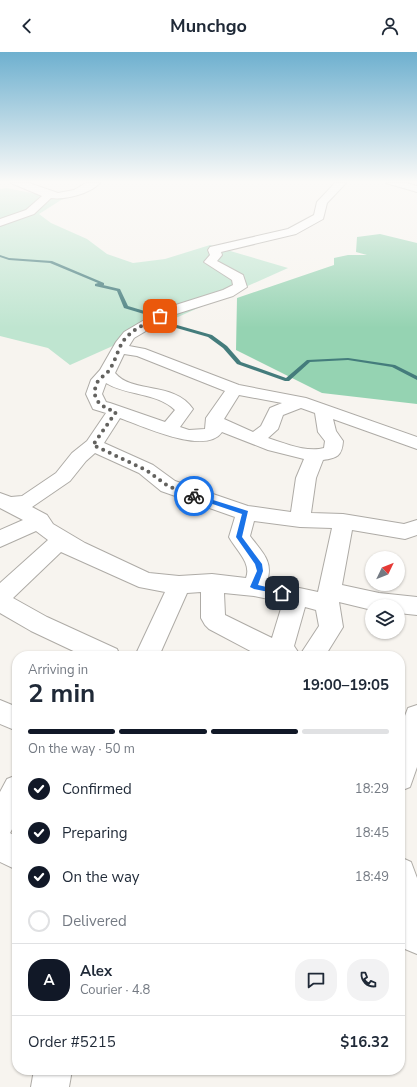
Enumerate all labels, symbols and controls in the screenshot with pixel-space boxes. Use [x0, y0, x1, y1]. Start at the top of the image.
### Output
text: Munchgo [170, 14, 247, 38]
icon: back [16, 15, 38, 37]
icon: person [379, 15, 401, 37]
pin [143, 299, 177, 333]
icon: bag [149, 305, 171, 327]
courier [174, 476, 214, 516]
icon: bike [183, 485, 205, 507]
north arrow [365, 551, 405, 591]
map controls [365, 551, 405, 639]
pin [265, 576, 299, 610]
icon: home [271, 582, 293, 604]
button: layers [365, 599, 405, 639]
text: Arriving in [28, 661, 88, 679]
text: 19:00–19:05 [302, 675, 389, 695]
text: 2 min [28, 676, 95, 711]
text: On the way · 50 m [28, 740, 135, 758]
icon: check [28, 778, 50, 800]
text: Confirmed [62, 779, 132, 799]
text: 18:29 [355, 780, 389, 798]
icon: check [28, 822, 50, 844]
text: Preparing [62, 823, 127, 843]
text: 18:45 [355, 824, 389, 842]
icon: check [28, 866, 50, 888]
text: On the way [62, 867, 140, 887]
text: 18:49 [355, 868, 389, 886]
text: Delivered [62, 911, 127, 931]
button: chat [295, 959, 337, 1001]
button: phone [347, 959, 389, 1001]
text: Alex [80, 961, 112, 981]
text: A [43, 970, 55, 990]
text: Courier · 4.8 [80, 981, 150, 999]
text: Order #5215 [28, 1032, 116, 1052]
text: $16.32 [340, 1032, 389, 1052]

